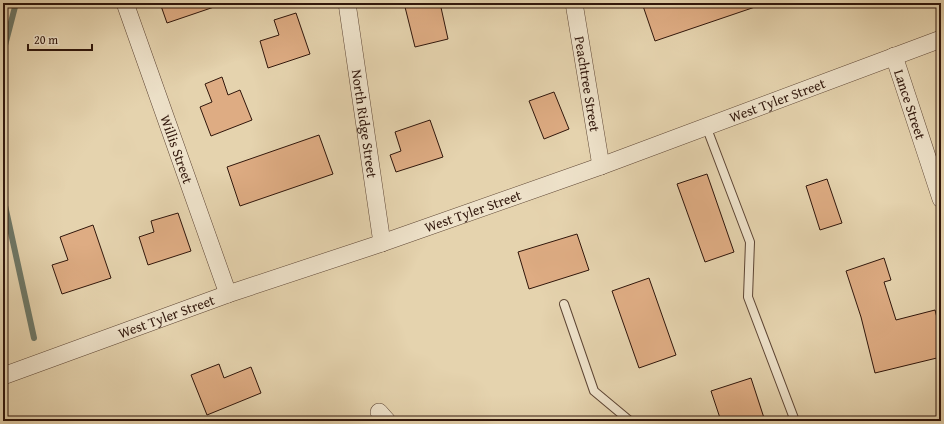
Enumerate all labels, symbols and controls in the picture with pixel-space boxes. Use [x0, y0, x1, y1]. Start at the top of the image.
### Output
scale bar [28, 26, 92, 52]
text: 20 m [34, 31, 58, 48]
street label: Peachtree Street [570, 34, 605, 133]
street label: Lance Street [889, 67, 931, 142]
street label: North Ridge Street [347, 68, 382, 179]
street label: West Tyler Street [726, 73, 828, 127]
street label: Willis Street [155, 112, 198, 186]
street label: West Tyler Street [422, 185, 524, 237]
street label: West Tyler Street [115, 290, 218, 343]

